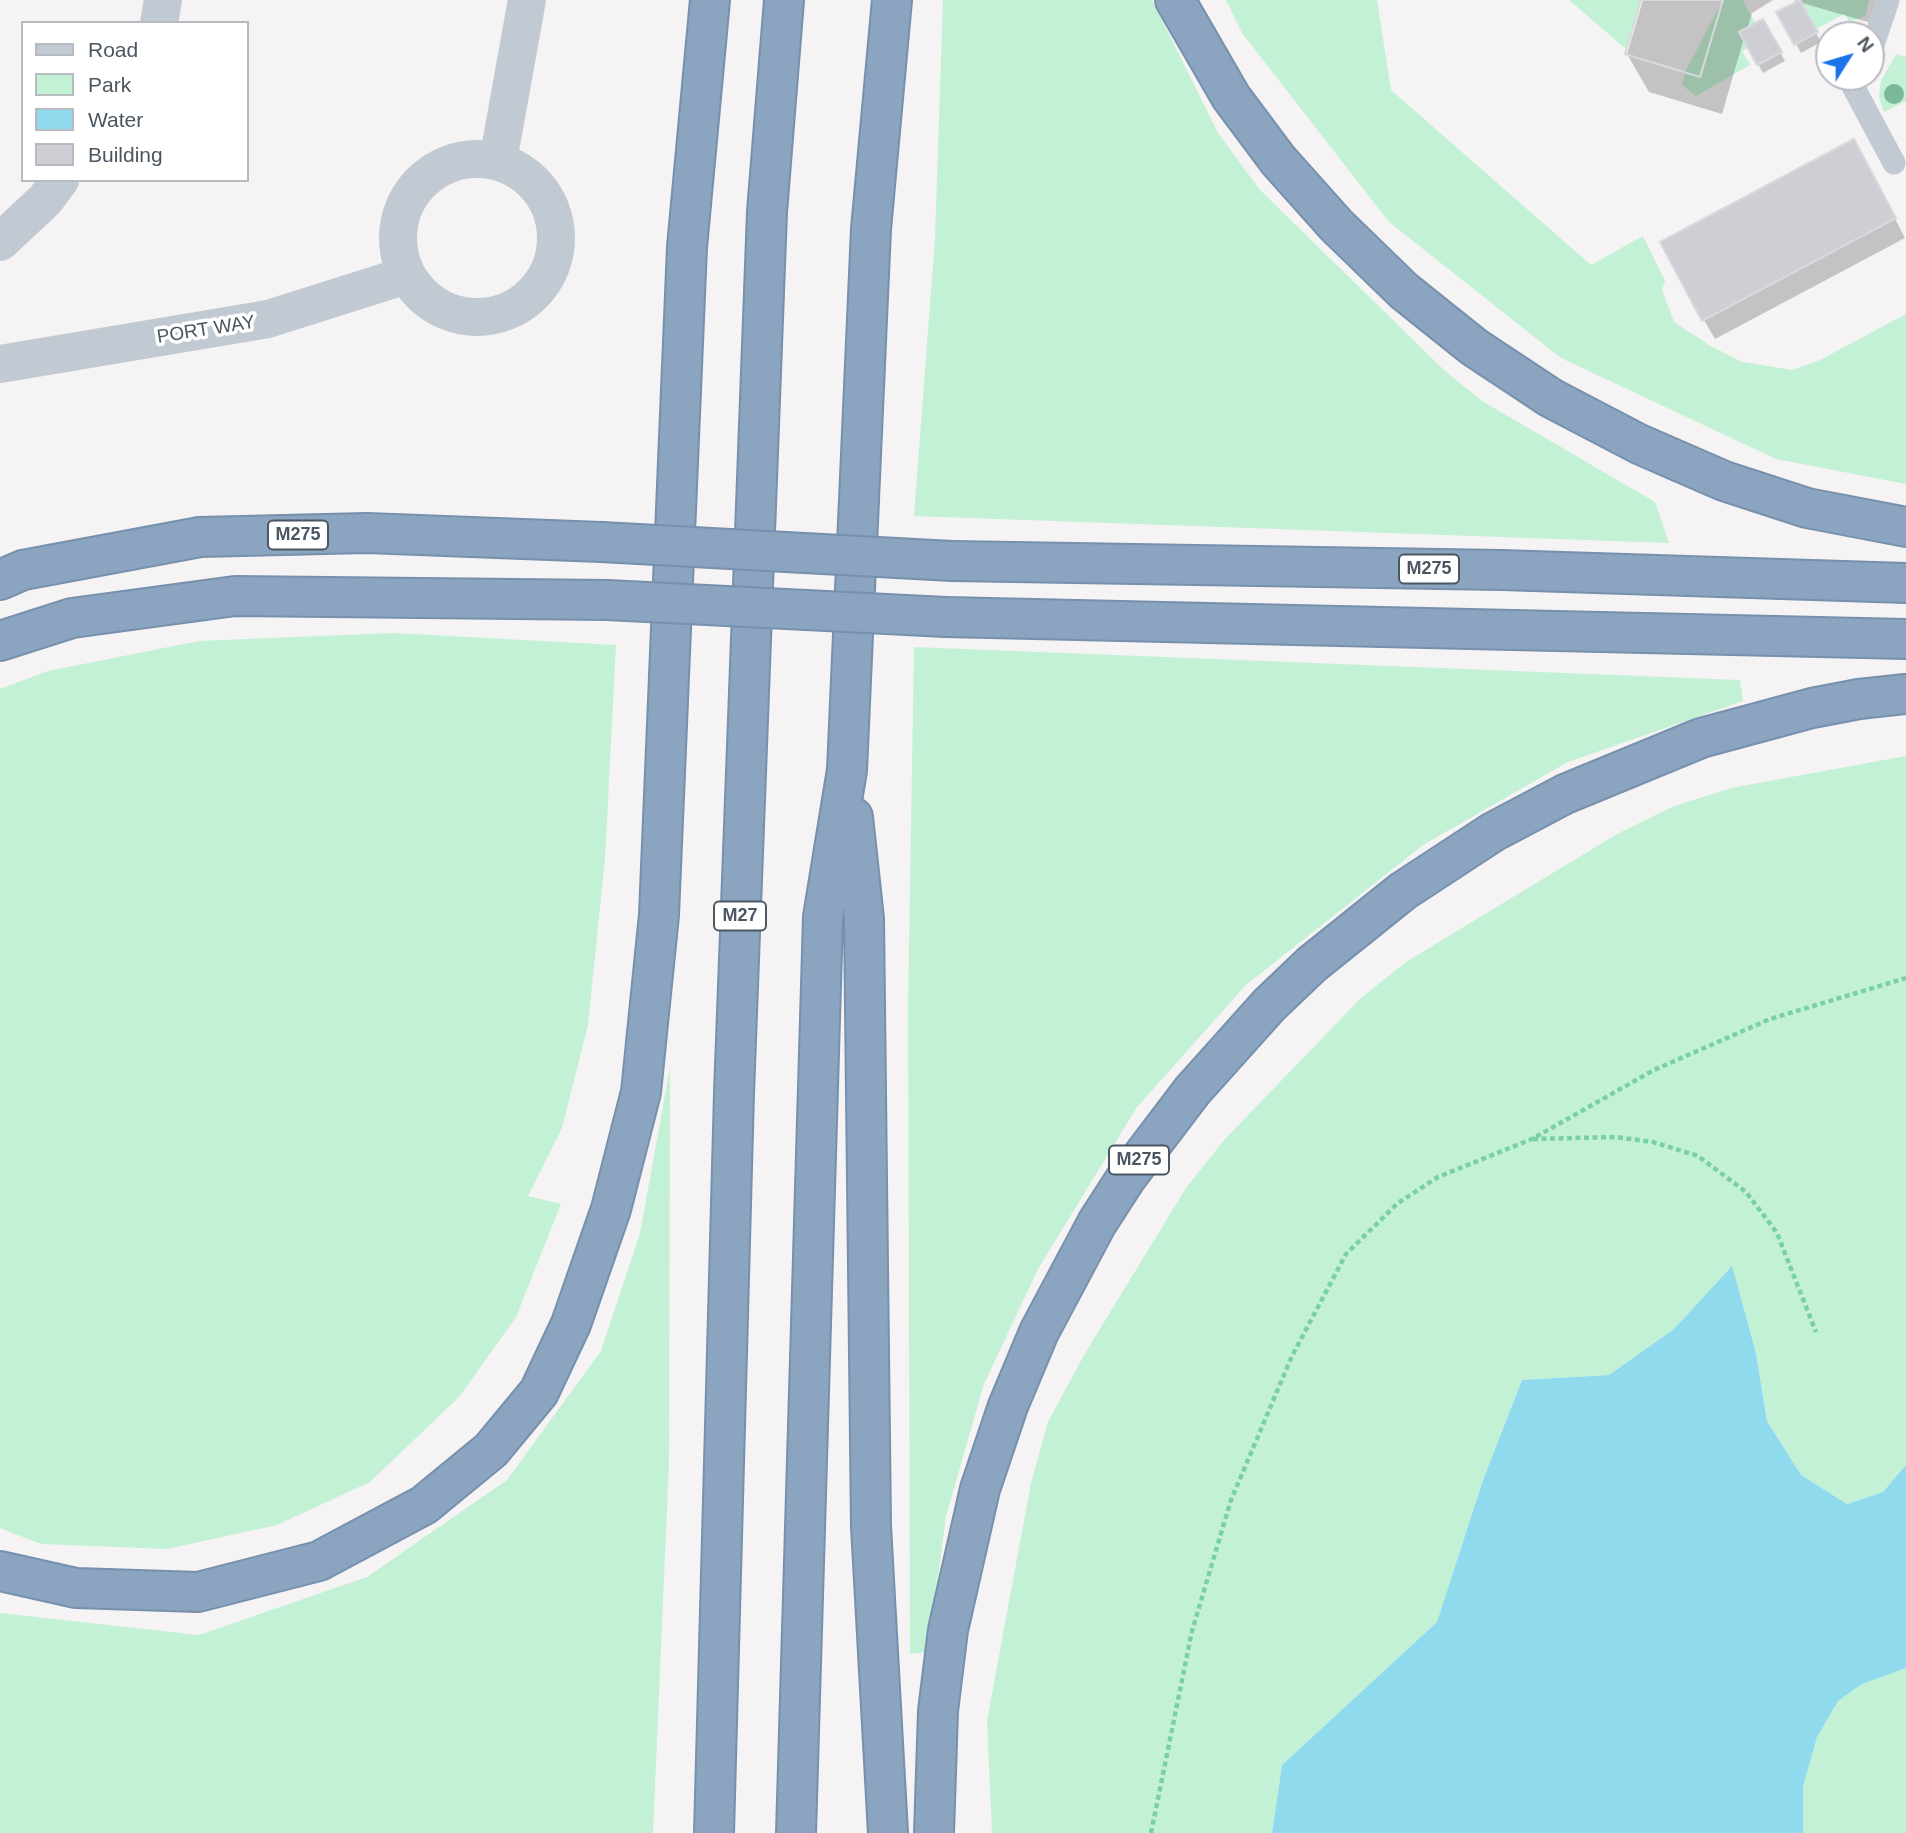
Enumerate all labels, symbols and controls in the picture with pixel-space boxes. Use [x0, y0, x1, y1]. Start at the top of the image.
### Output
legend [21, 21, 248, 182]
north arrow [1815, 21, 1885, 91]
text: N [1853, 32, 1878, 56]
text: Road [88, 38, 138, 61]
text: Park [88, 73, 131, 96]
text: Water [88, 108, 143, 131]
text: Building [88, 143, 163, 166]
street label: PORT WAY [155, 311, 257, 349]
road number: M275 [268, 520, 328, 550]
road number: M275 [1399, 554, 1459, 584]
road number: M27 [714, 902, 766, 931]
road number: M275 [1109, 1146, 1169, 1175]

